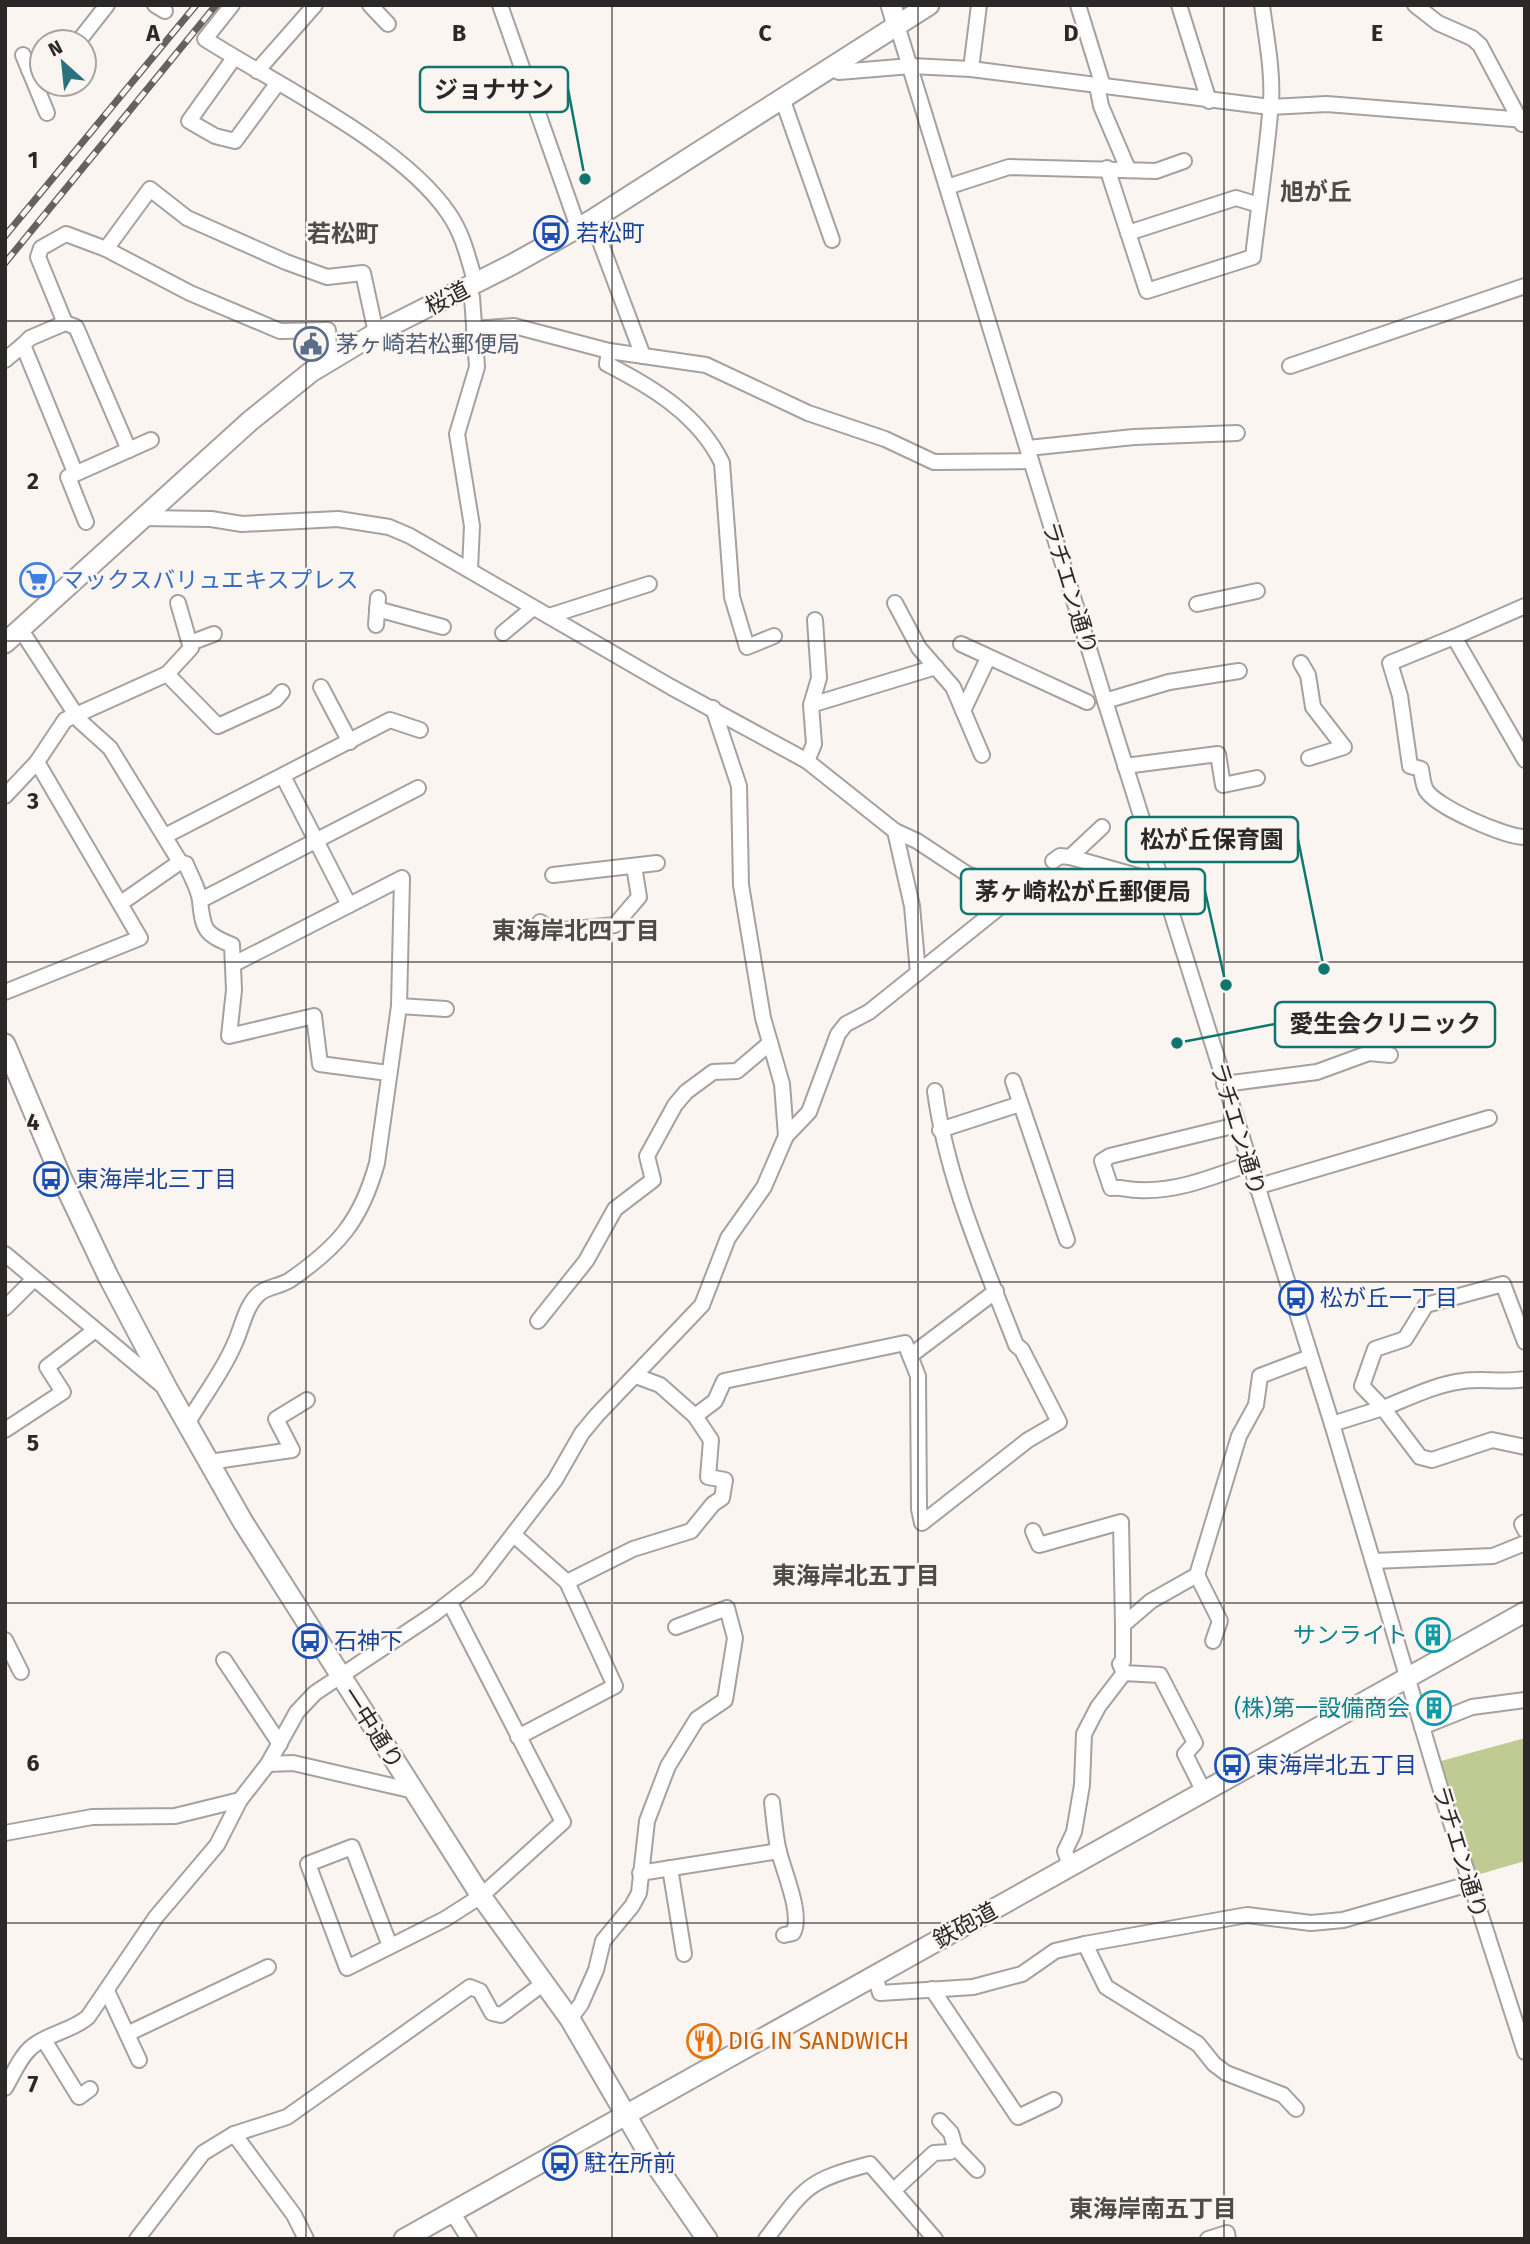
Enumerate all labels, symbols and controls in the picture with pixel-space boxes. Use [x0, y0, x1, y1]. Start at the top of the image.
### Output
text: A [145, 19, 160, 47]
text: B [452, 19, 466, 47]
text: C [758, 19, 772, 47]
text: D [1064, 19, 1079, 47]
text: E [1371, 19, 1383, 47]
north arrow [28, 28, 98, 98]
text: N [45, 35, 66, 61]
callout: ジョナサン [420, 67, 568, 112]
text: ジョナサン [434, 76, 554, 104]
text: 1 [28, 146, 38, 174]
district label: 旭が丘 [1280, 178, 1352, 206]
bus stop icon: 若松町 [532, 214, 570, 252]
place label: 若松町 [576, 219, 645, 247]
district label: 若松町 [307, 220, 379, 248]
street label: 桜道 [420, 275, 474, 321]
public building icon: 茅ヶ崎若松郵便局 [292, 325, 330, 363]
place label: 茅ヶ崎若松郵便局 [336, 330, 520, 358]
text: 2 [27, 467, 39, 495]
street label: ラチエン通り [1036, 518, 1104, 658]
supermarket icon: マックスバリュエキスプレス [18, 561, 56, 599]
place label: マックスバリュエキスプレス [61, 566, 359, 594]
text: 3 [26, 787, 39, 815]
callout: 松が丘保育園 [1126, 817, 1298, 862]
text: 松が丘保育園 [1140, 826, 1284, 854]
callout: 茅ヶ崎松が丘郵便局 [961, 869, 1205, 914]
text: 茅ヶ崎松が丘郵便局 [975, 878, 1191, 906]
district label: 東海岸北四丁目 [492, 917, 660, 945]
callout: 愛生会クリニック [1275, 1002, 1495, 1047]
text: 愛生会クリニック [1289, 1010, 1481, 1038]
street label: ラチエン通り [1204, 1059, 1272, 1199]
text: 4 [27, 1108, 40, 1136]
bus stop icon: 東海岸北三丁目 [32, 1160, 70, 1198]
place label: 東海岸北三丁目 [76, 1165, 237, 1193]
bus stop icon: 松が丘一丁目 [1277, 1279, 1315, 1317]
place label: 松が丘一丁目 [1320, 1284, 1458, 1312]
text: 5 [27, 1429, 39, 1457]
district label: 東海岸北五丁目 [772, 1562, 940, 1590]
building icon: サンライト [1414, 1616, 1452, 1654]
place label: サンライト [1293, 1621, 1408, 1649]
bus stop icon: 石神下 [291, 1622, 329, 1660]
place label: 石神下 [334, 1627, 403, 1655]
street label: 一中通り [336, 1682, 410, 1774]
building icon: (株)第一設備商会 [1415, 1689, 1453, 1727]
place label: (株)第一設備商会 [1234, 1694, 1410, 1722]
bus stop icon: 東海岸北五丁目 [1213, 1746, 1251, 1784]
text: 6 [27, 1749, 40, 1777]
place label: 東海岸北五丁目 [1256, 1751, 1417, 1779]
street label: ラチエン通り [1426, 1782, 1494, 1922]
street label: 鉄砲道 [928, 1896, 1002, 1954]
restaurant icon: DIG IN SANDWICH [685, 2022, 723, 2060]
place label: DIG IN SANDWICH [728, 2027, 909, 2055]
text: 7 [28, 2070, 39, 2098]
bus stop icon: 駐在所前 [541, 2144, 579, 2182]
place label: 駐在所前 [584, 2149, 676, 2177]
district label: 東海岸南五丁目 [1069, 2195, 1237, 2223]

